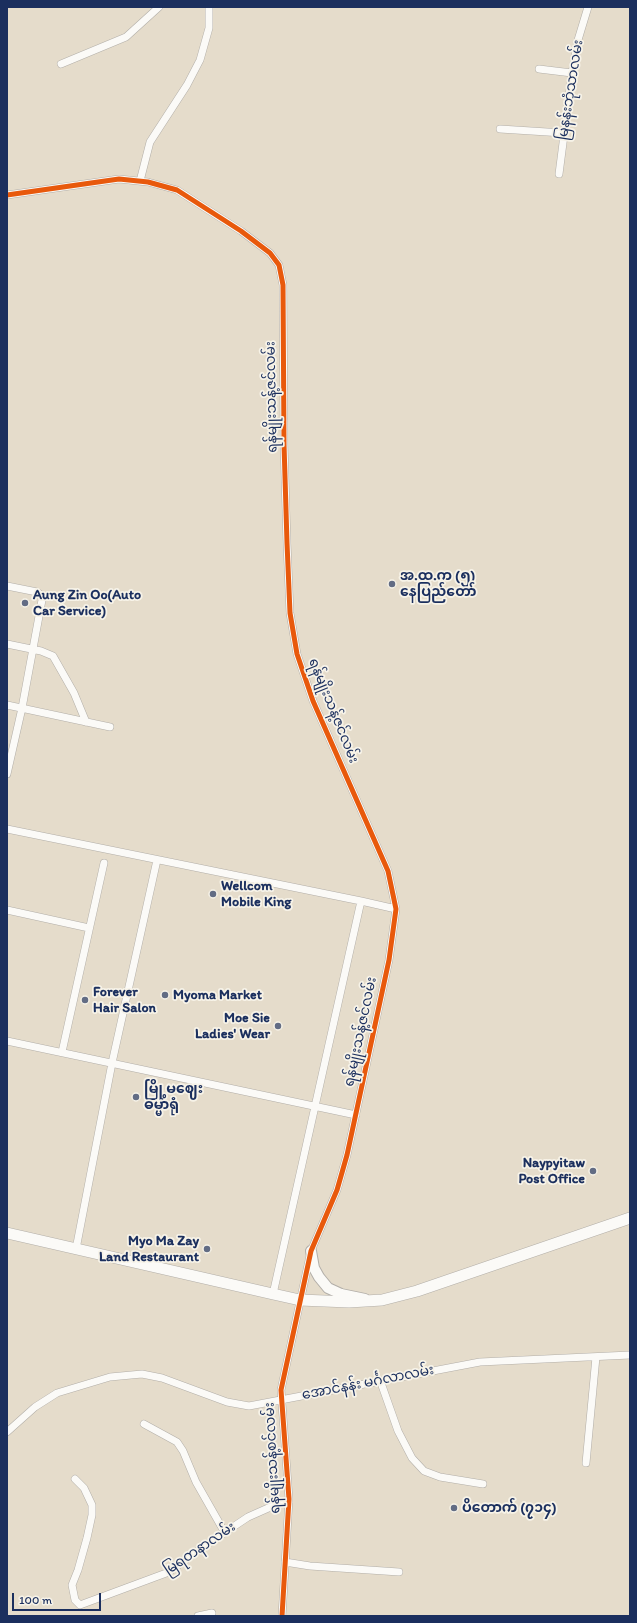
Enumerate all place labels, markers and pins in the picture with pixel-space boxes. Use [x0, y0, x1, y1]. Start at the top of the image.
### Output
place label: အ.ထ.က (၅) နေပြည်တော် [400, 568, 476, 600]
marker: အ.ထ.က (၅) နေပြည်တော် [387, 579, 397, 589]
place label: Aung Zin Oo(Auto Car Service) [33, 587, 141, 620]
marker: Aung Zin Oo(Auto Car Service) [20, 598, 30, 608]
place label: Wellcom Mobile King [221, 878, 291, 910]
marker: Wellcom Mobile King [208, 889, 218, 899]
place label: Forever Hair Salon [93, 984, 156, 1016]
place label: Myoma Market [173, 987, 262, 1003]
marker: Myoma Market [160, 990, 170, 1000]
marker: Forever Hair Salon [80, 995, 90, 1005]
place label: Moe Sie Ladies' Wear [195, 1010, 270, 1042]
marker: Moe Sie Ladies' Wear [273, 1021, 283, 1031]
place label: မြို့မဈေး ဓမ္မာရုံ [144, 1081, 203, 1114]
marker: မြို့မဈေး ဓမ္မာရုံ [131, 1092, 141, 1102]
place label: Naypyitaw Post Office [518, 1155, 585, 1188]
marker: Naypyitaw Post Office [588, 1166, 598, 1176]
place label: Myo Ma Zay Land Restaurant [99, 1233, 199, 1266]
marker: Myo Ma Zay Land Restaurant [202, 1244, 212, 1254]
place label: ပိတောက် (၇၁၄) [462, 1500, 556, 1516]
marker: ပိတောက် (၇၁၄) [449, 1503, 459, 1513]

